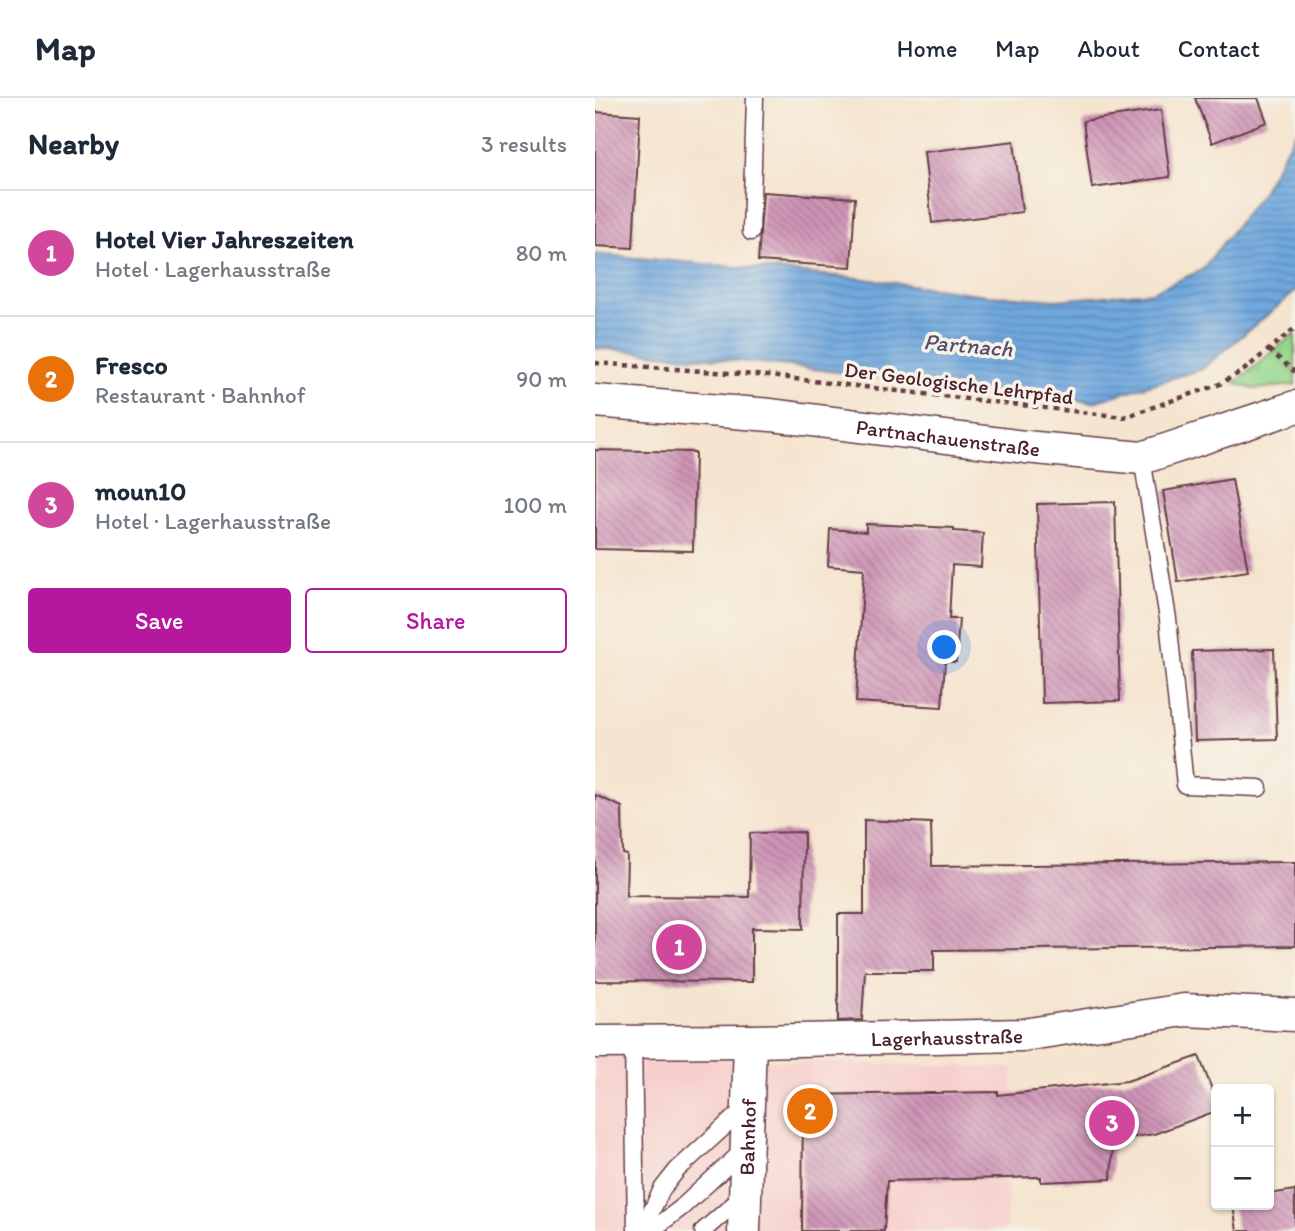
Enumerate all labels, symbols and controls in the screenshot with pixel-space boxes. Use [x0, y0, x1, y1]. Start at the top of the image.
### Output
text: Map [35, 29, 96, 68]
text: Home [897, 34, 957, 63]
text: Map [995, 34, 1039, 63]
text: About [1077, 34, 1140, 63]
text: Contact [1178, 34, 1260, 63]
text: Nearby [28, 125, 119, 162]
text: 3 results [481, 130, 567, 158]
text: Hotel Vier Jahreszeiten [95, 223, 354, 255]
text: 1 [46, 239, 56, 267]
text: 80 m [516, 239, 567, 267]
text: Hotel · Lagerhausstraße [95, 255, 331, 283]
water label: Partnach [922, 327, 1014, 363]
text: Fresco [95, 349, 168, 381]
street label: Der Geologische Lehrpfad [843, 357, 1075, 409]
text: 2 [45, 365, 57, 393]
text: 90 m [516, 365, 567, 393]
text: Restaurant · Bahnhof [95, 381, 305, 409]
street label: Partnachauenstraße [855, 413, 1041, 461]
text: moun10 [95, 475, 186, 507]
text: 3 [45, 491, 57, 519]
text: 100 m [503, 491, 567, 519]
text: Hotel · Lagerhausstraße [95, 507, 331, 535]
button: Save [28, 588, 291, 653]
button: Share [305, 588, 567, 653]
your location [927, 630, 961, 664]
pin: 1 [656, 921, 702, 973]
street label: Lagerhausstraße [871, 1023, 1023, 1051]
map controls [1211, 1084, 1274, 1210]
button: + [1211, 1084, 1274, 1147]
pin: 2 [787, 1085, 833, 1137]
pin: 3 [1089, 1097, 1135, 1149]
street label: Bahnhof [733, 1098, 761, 1176]
button: − [1211, 1147, 1274, 1210]

